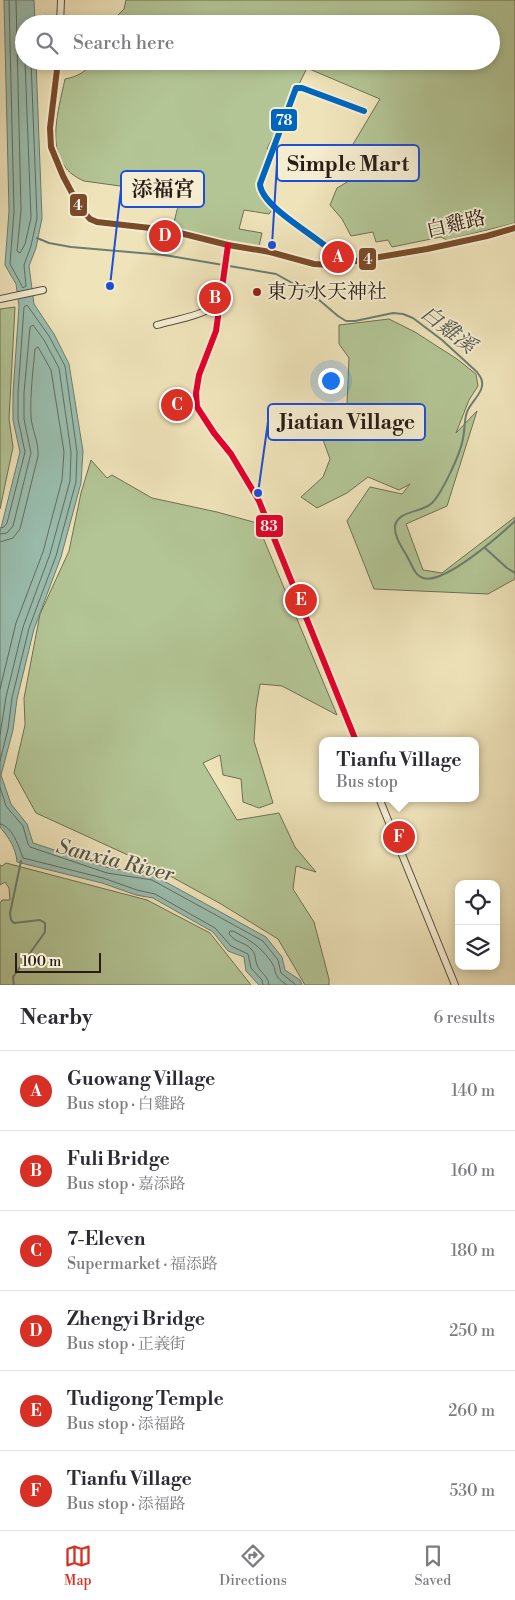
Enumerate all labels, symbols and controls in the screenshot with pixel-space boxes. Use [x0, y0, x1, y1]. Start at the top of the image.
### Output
search box [15, 15, 500, 70]
icon: search [33, 29, 61, 57]
text: Search here [73, 31, 174, 55]
line badge: 78 [270, 108, 298, 132]
text: 78 [276, 112, 293, 130]
callout: Simple Mart [277, 145, 419, 181]
text: Simple Mart [287, 152, 409, 178]
callout: 添福宮 [121, 171, 204, 207]
text: 添福宮 [132, 177, 195, 203]
line badge: 4 [69, 193, 88, 217]
text: 4 [73, 197, 83, 215]
street label: 白雞路 [424, 206, 488, 244]
pin: D [149, 217, 181, 255]
pin: A [322, 238, 354, 276]
line badge: 4 [358, 247, 377, 271]
text: 4 [363, 251, 373, 269]
pin: B [199, 279, 231, 317]
place label: 東方水天神社 [267, 280, 387, 305]
marker: 東方水天神社 [251, 286, 263, 298]
water label: 白雞溪 [415, 300, 482, 361]
your location [318, 368, 344, 394]
pin: C [161, 386, 193, 424]
callout: Jiatian Village [268, 404, 425, 440]
text: Jiatian Village [276, 410, 415, 436]
line badge: 83 [255, 514, 284, 538]
text: 83 [260, 518, 278, 536]
pin: E [285, 581, 317, 619]
popup [319, 737, 479, 802]
text: Tianfu Village [337, 748, 461, 772]
text: Bus stop [337, 772, 398, 792]
pin: F [383, 818, 415, 856]
water label: Sanxia River [54, 834, 177, 888]
map controls [455, 880, 500, 970]
button: locate [455, 880, 500, 925]
button: layers [455, 925, 500, 970]
scale bar [15, 950, 101, 973]
text: 100 m [22, 953, 61, 971]
text: Nearby [20, 1005, 93, 1031]
text: 6 results [434, 1008, 495, 1028]
text: Guowang Village [67, 1067, 215, 1091]
text: A [30, 1081, 42, 1101]
text: 140 m [451, 1081, 495, 1101]
text: Bus stop · 白雞路 [67, 1094, 186, 1114]
text: Fuli Bridge [67, 1147, 170, 1171]
text: B [30, 1161, 42, 1181]
text: 160 m [451, 1161, 495, 1181]
text: Bus stop · 嘉添路 [67, 1174, 186, 1194]
text: 7-Eleven [67, 1227, 145, 1251]
text: C [30, 1241, 42, 1261]
text: 180 m [451, 1241, 495, 1261]
text: Supermarket · 福添路 [67, 1254, 218, 1274]
text: Zhengyi Bridge [67, 1307, 205, 1331]
text: D [30, 1321, 42, 1341]
text: 250 m [449, 1321, 495, 1341]
text: Bus stop · 正義街 [67, 1334, 186, 1354]
text: Tudigong Temple [67, 1387, 224, 1411]
text: E [30, 1401, 42, 1421]
text: 260 m [448, 1401, 495, 1421]
text: Bus stop · 添福路 [67, 1414, 186, 1434]
text: Tianfu Village [67, 1467, 192, 1491]
text: F [30, 1481, 42, 1501]
text: 530 m [449, 1481, 495, 1501]
text: Bus stop · 添福路 [67, 1494, 186, 1514]
tab: Map [64, 1542, 92, 1590]
tab: Directions [219, 1542, 287, 1590]
tab: Saved [414, 1542, 451, 1590]

